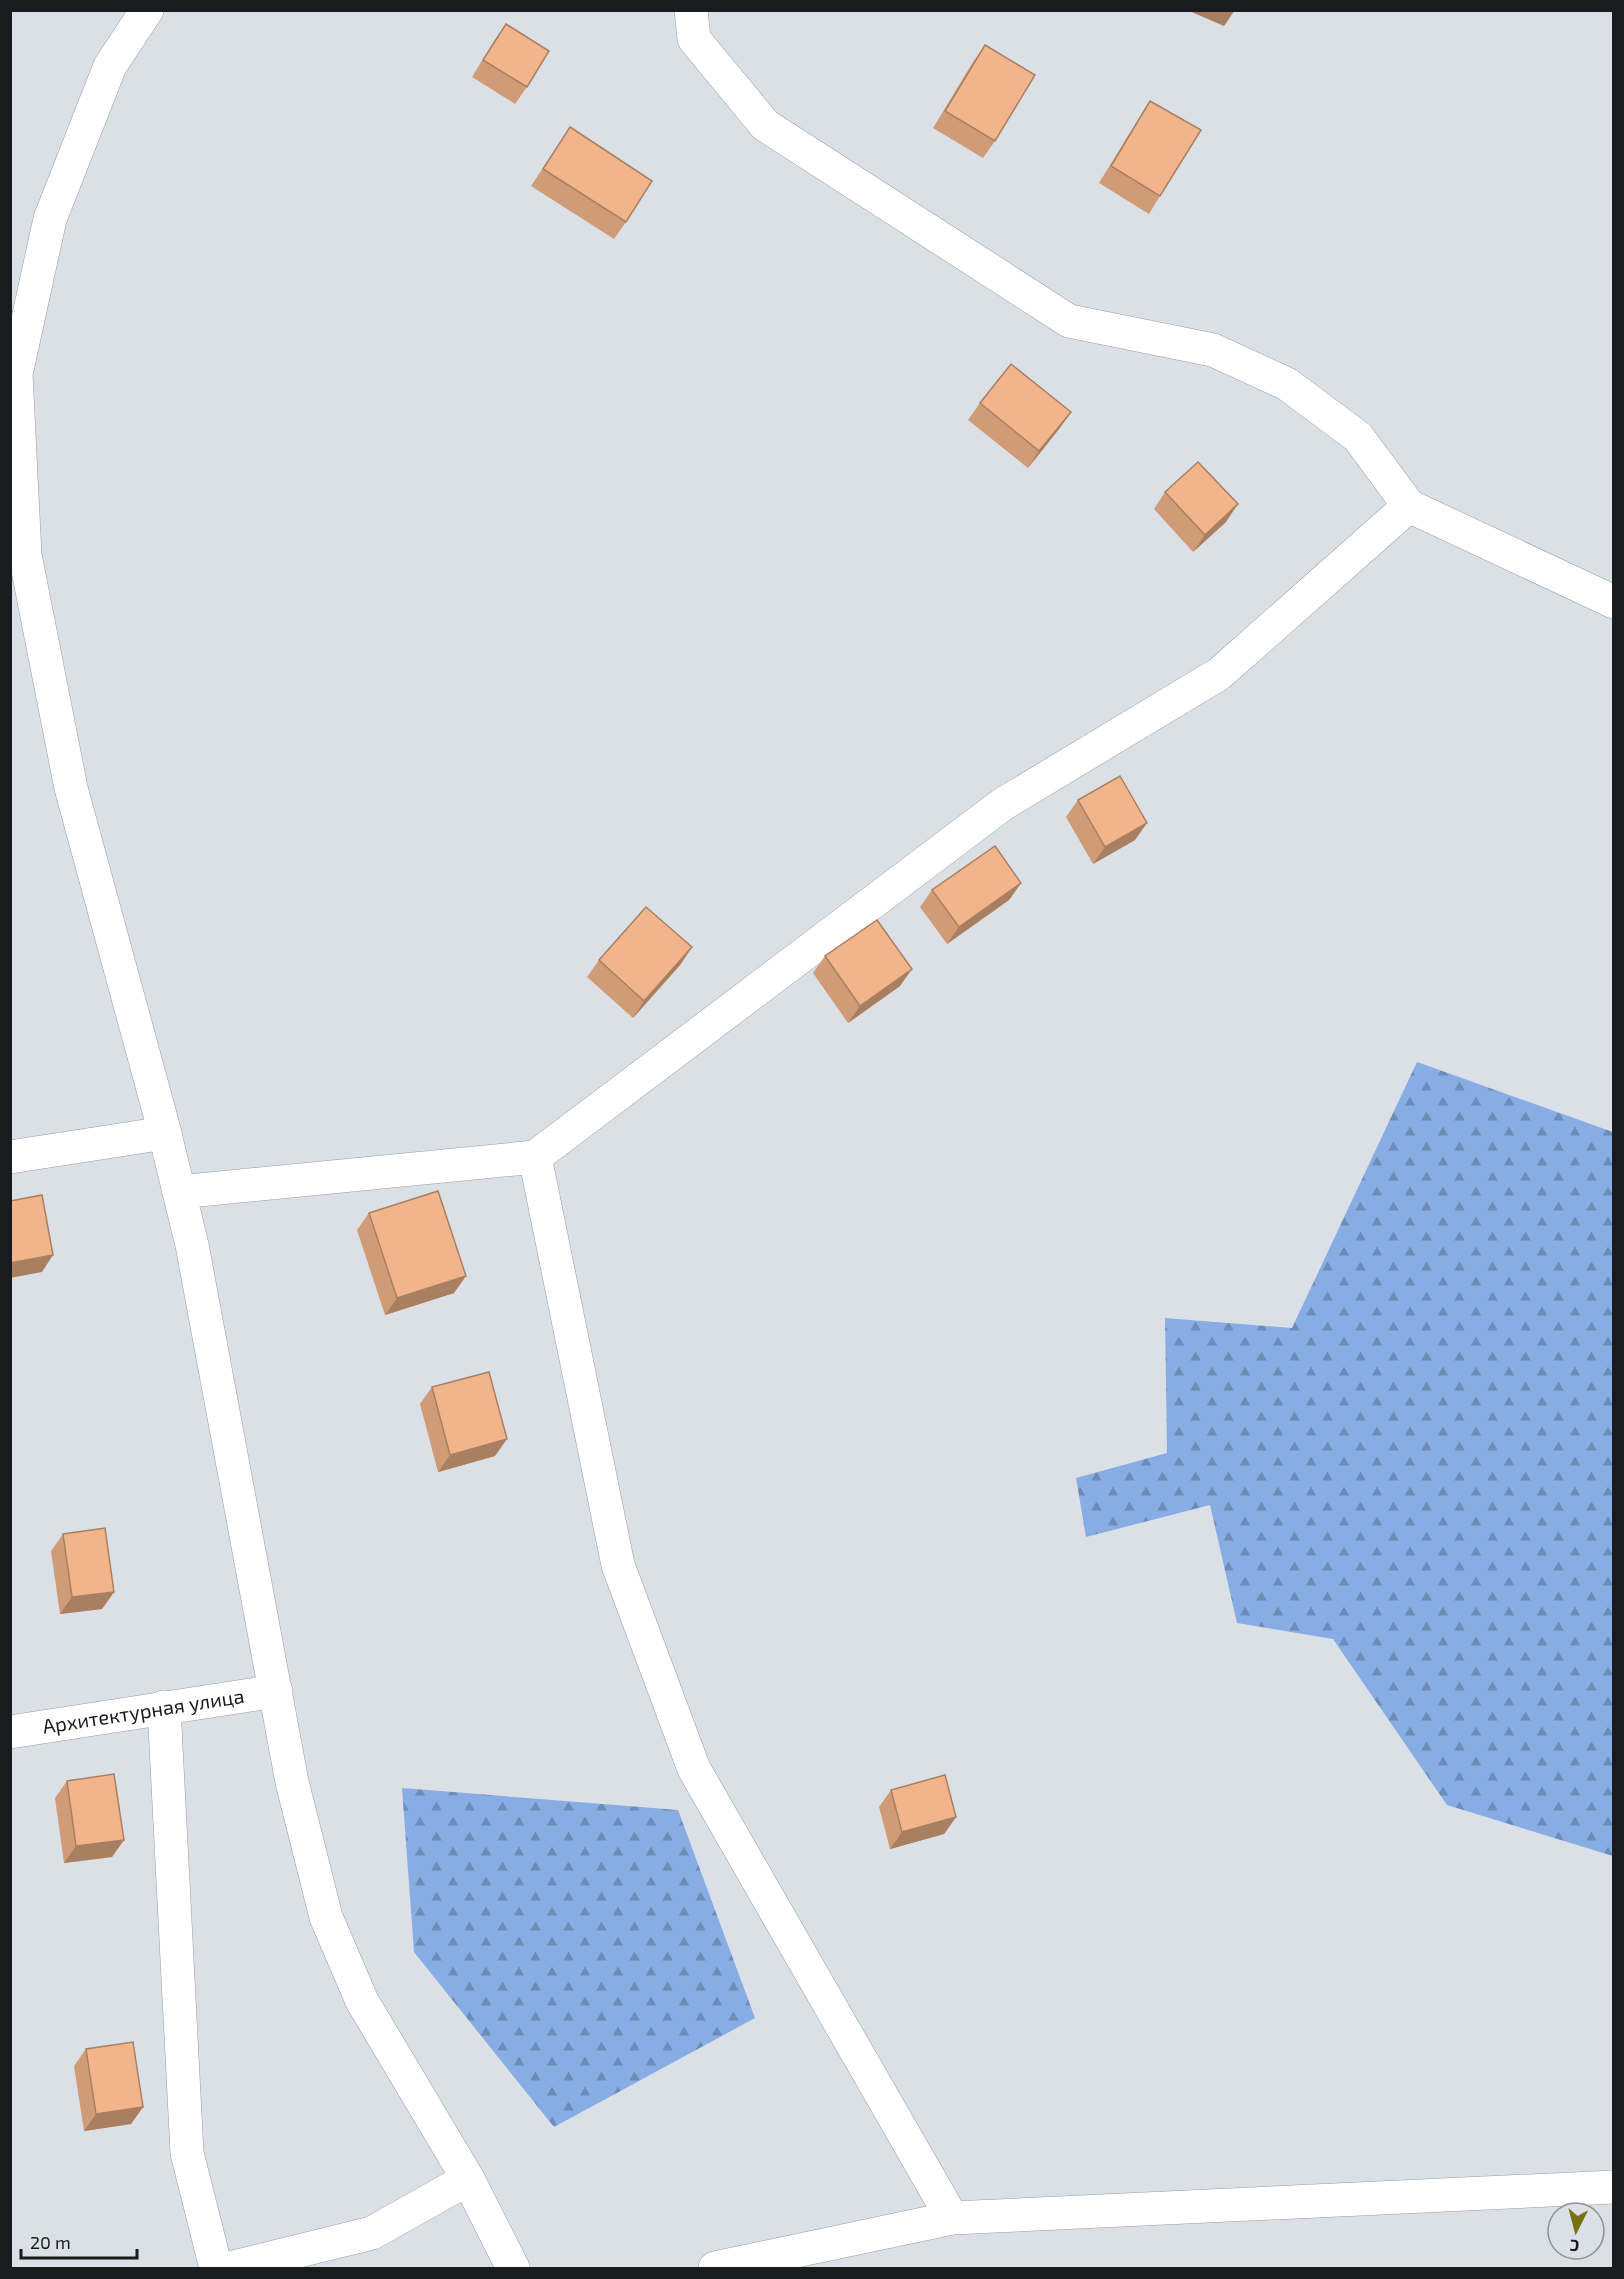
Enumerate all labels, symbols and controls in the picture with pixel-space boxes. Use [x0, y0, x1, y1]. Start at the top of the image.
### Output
street label: Архитектурная улица [41, 1683, 246, 1738]
north arrow [1546, 2201, 1606, 2261]
scale bar [21, 2222, 136, 2260]
text: 20 m [30, 2231, 71, 2253]
text: С [1569, 2236, 1580, 2256]

